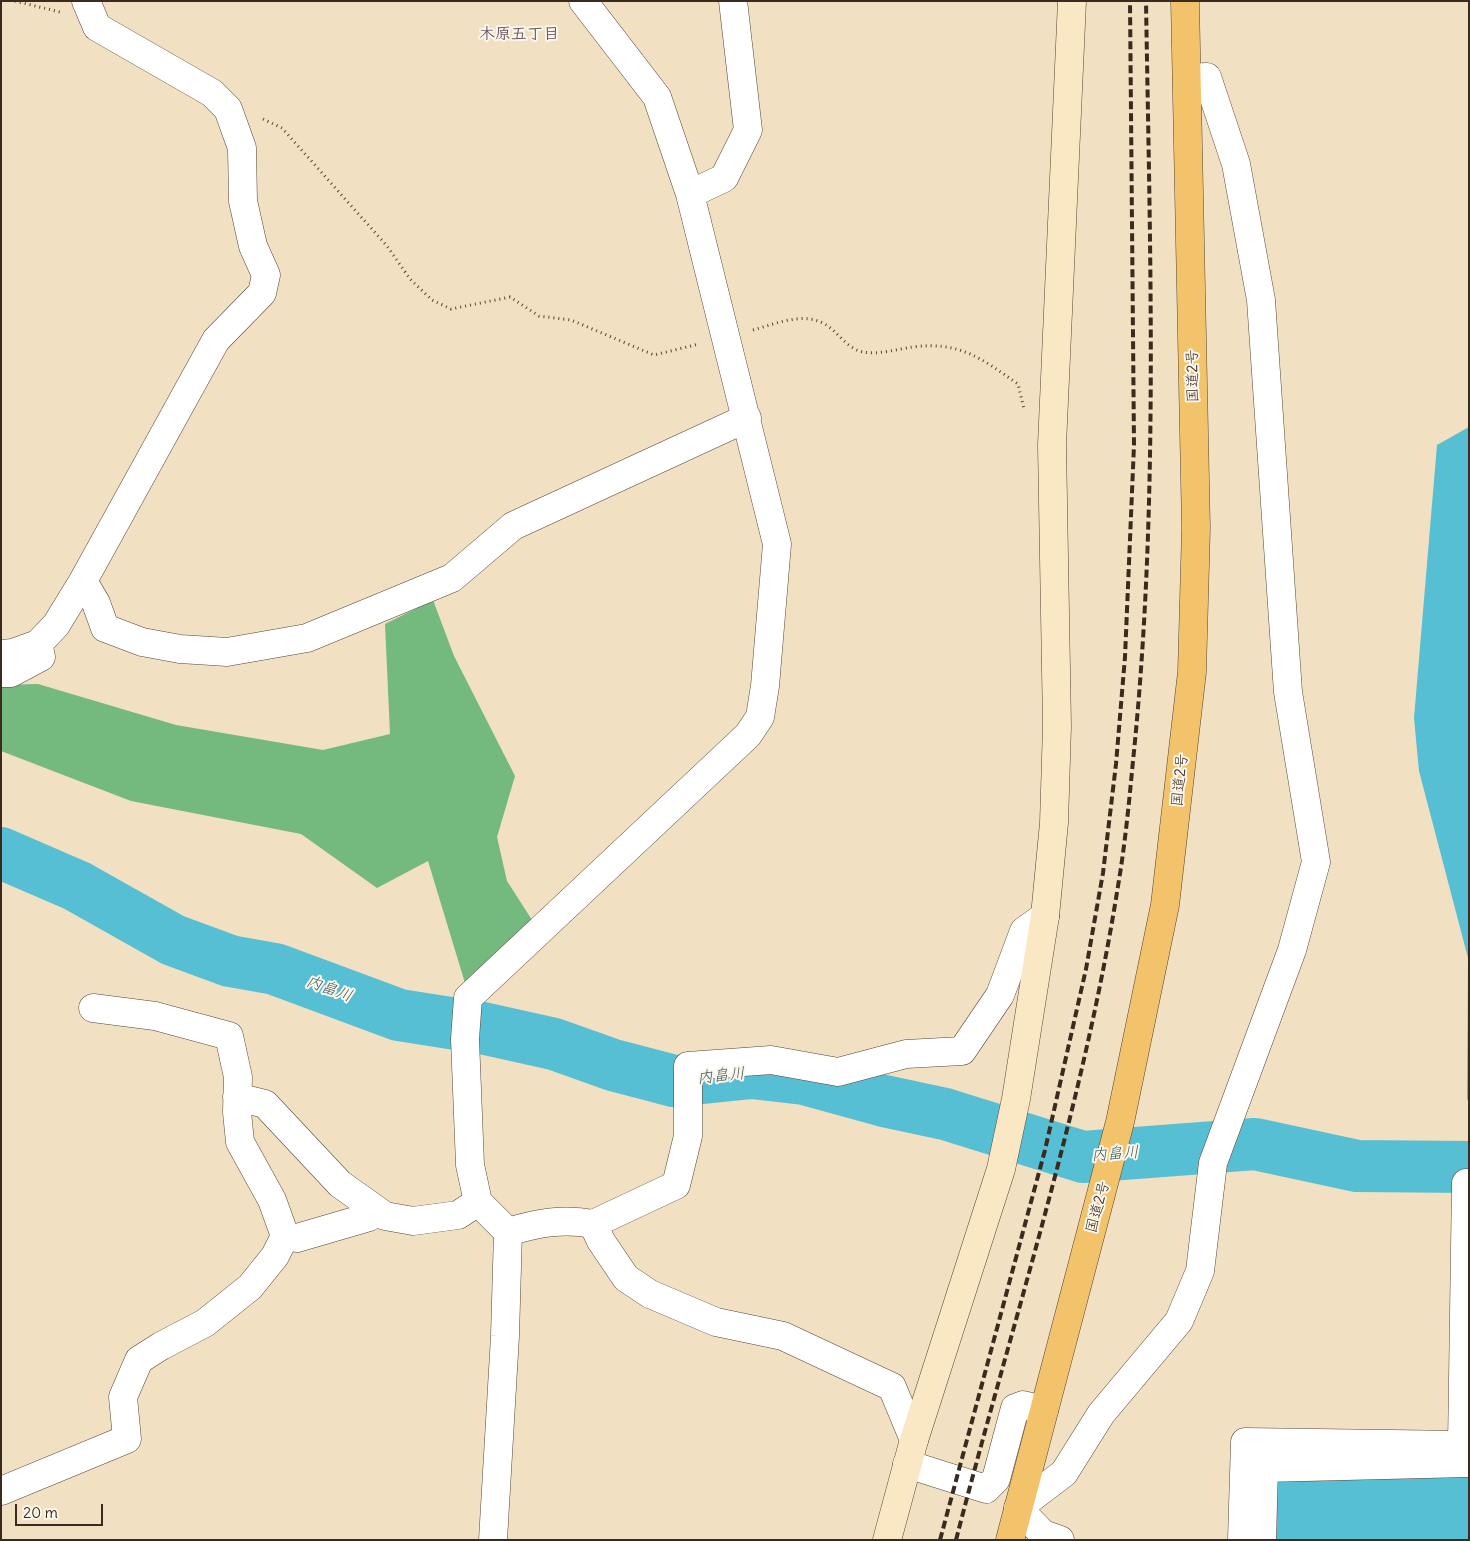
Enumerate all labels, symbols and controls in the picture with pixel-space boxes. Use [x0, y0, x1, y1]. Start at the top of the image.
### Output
district label: 木原五丁目 [479, 24, 559, 44]
street label: 国道2号 [1184, 349, 1202, 403]
street label: 国道2号 [1168, 753, 1192, 807]
water label: 内畠川 [303, 972, 355, 1006]
water label: 内畠川 [696, 1064, 746, 1088]
water label: 内畠川 [1090, 1143, 1140, 1165]
street label: 国道2号 [1082, 1179, 1114, 1235]
scale bar [18, 1494, 105, 1526]
text: 20 m [23, 1503, 58, 1522]

